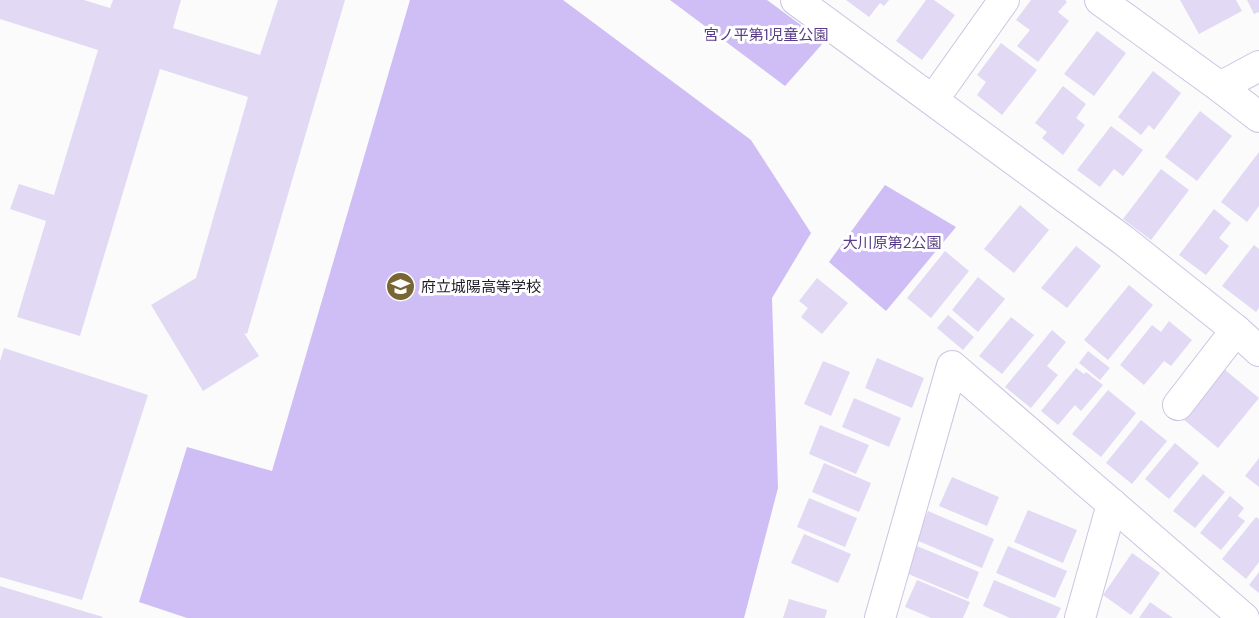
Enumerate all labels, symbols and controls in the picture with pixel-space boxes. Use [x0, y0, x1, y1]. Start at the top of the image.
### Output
park label: 宮ノ平第1児童公園 [704, 25, 828, 45]
park label: 大川原第2公園 [843, 233, 941, 253]
school or university icon: 府立城陽高等学校 [384, 271, 416, 303]
place label: 府立城陽高等学校 [421, 277, 541, 297]

